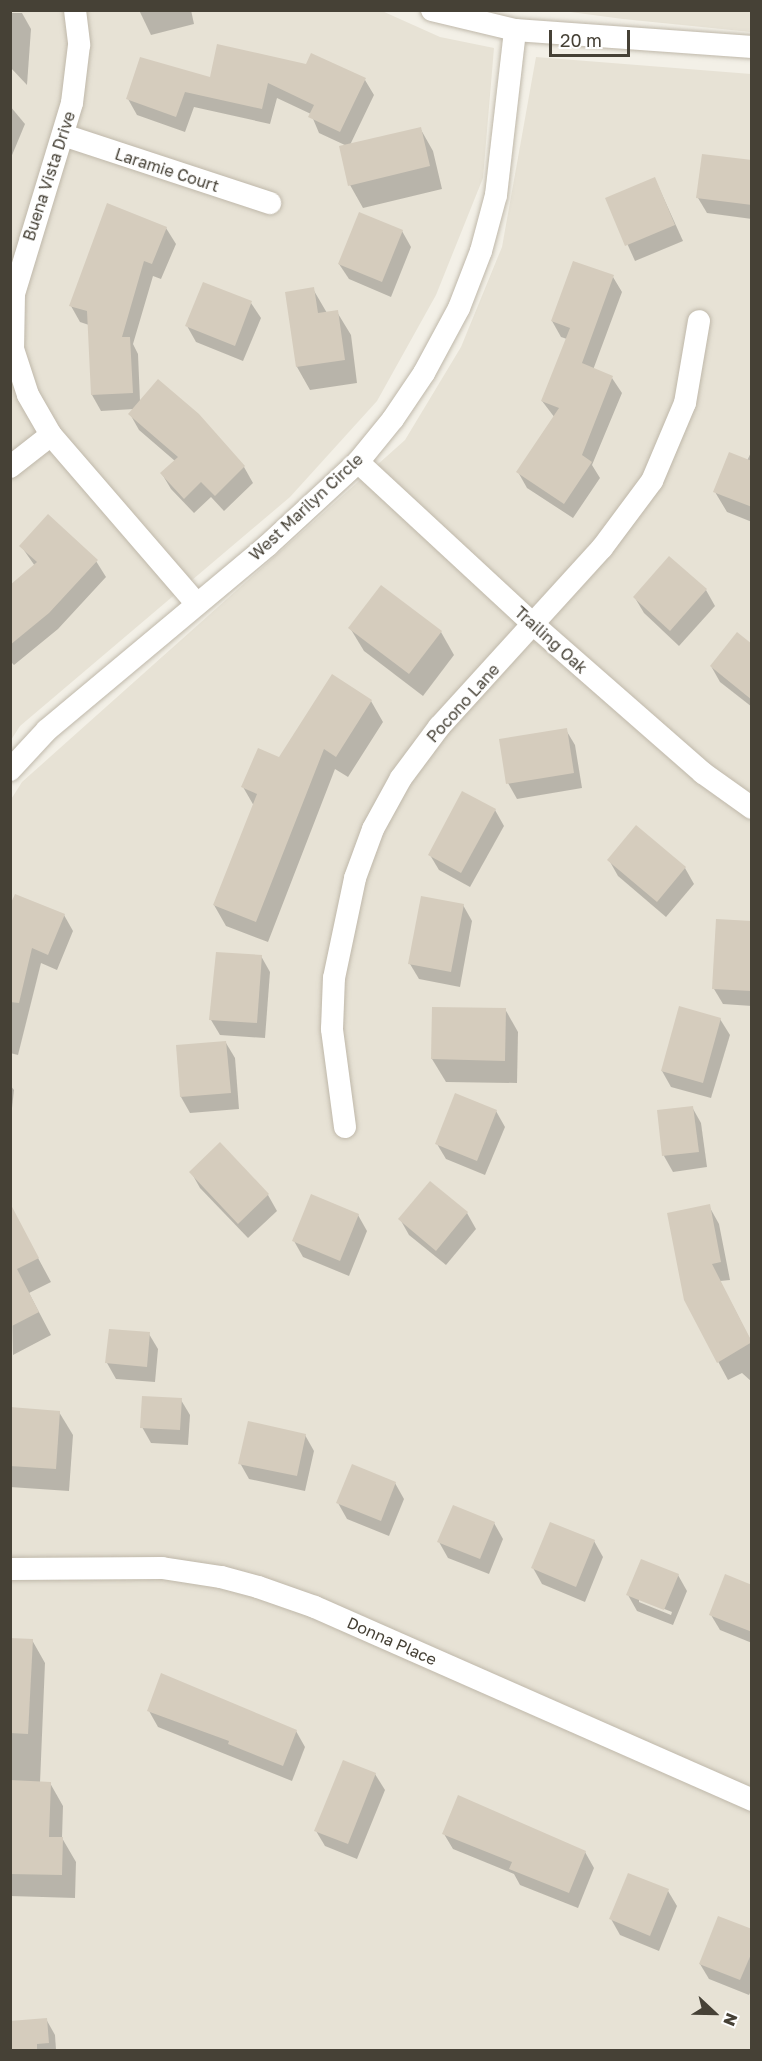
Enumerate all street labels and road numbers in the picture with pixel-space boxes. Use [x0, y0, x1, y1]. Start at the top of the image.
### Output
street label: Buena Vista Drive [19, 109, 79, 243]
street label: Laramie Court [113, 144, 221, 196]
street label: West Marilyn Circle [245, 450, 367, 564]
street label: Trailing Oak [511, 602, 591, 678]
street label: Pocono Lane [423, 660, 503, 746]
street label: Donna Place [344, 1613, 440, 1669]

